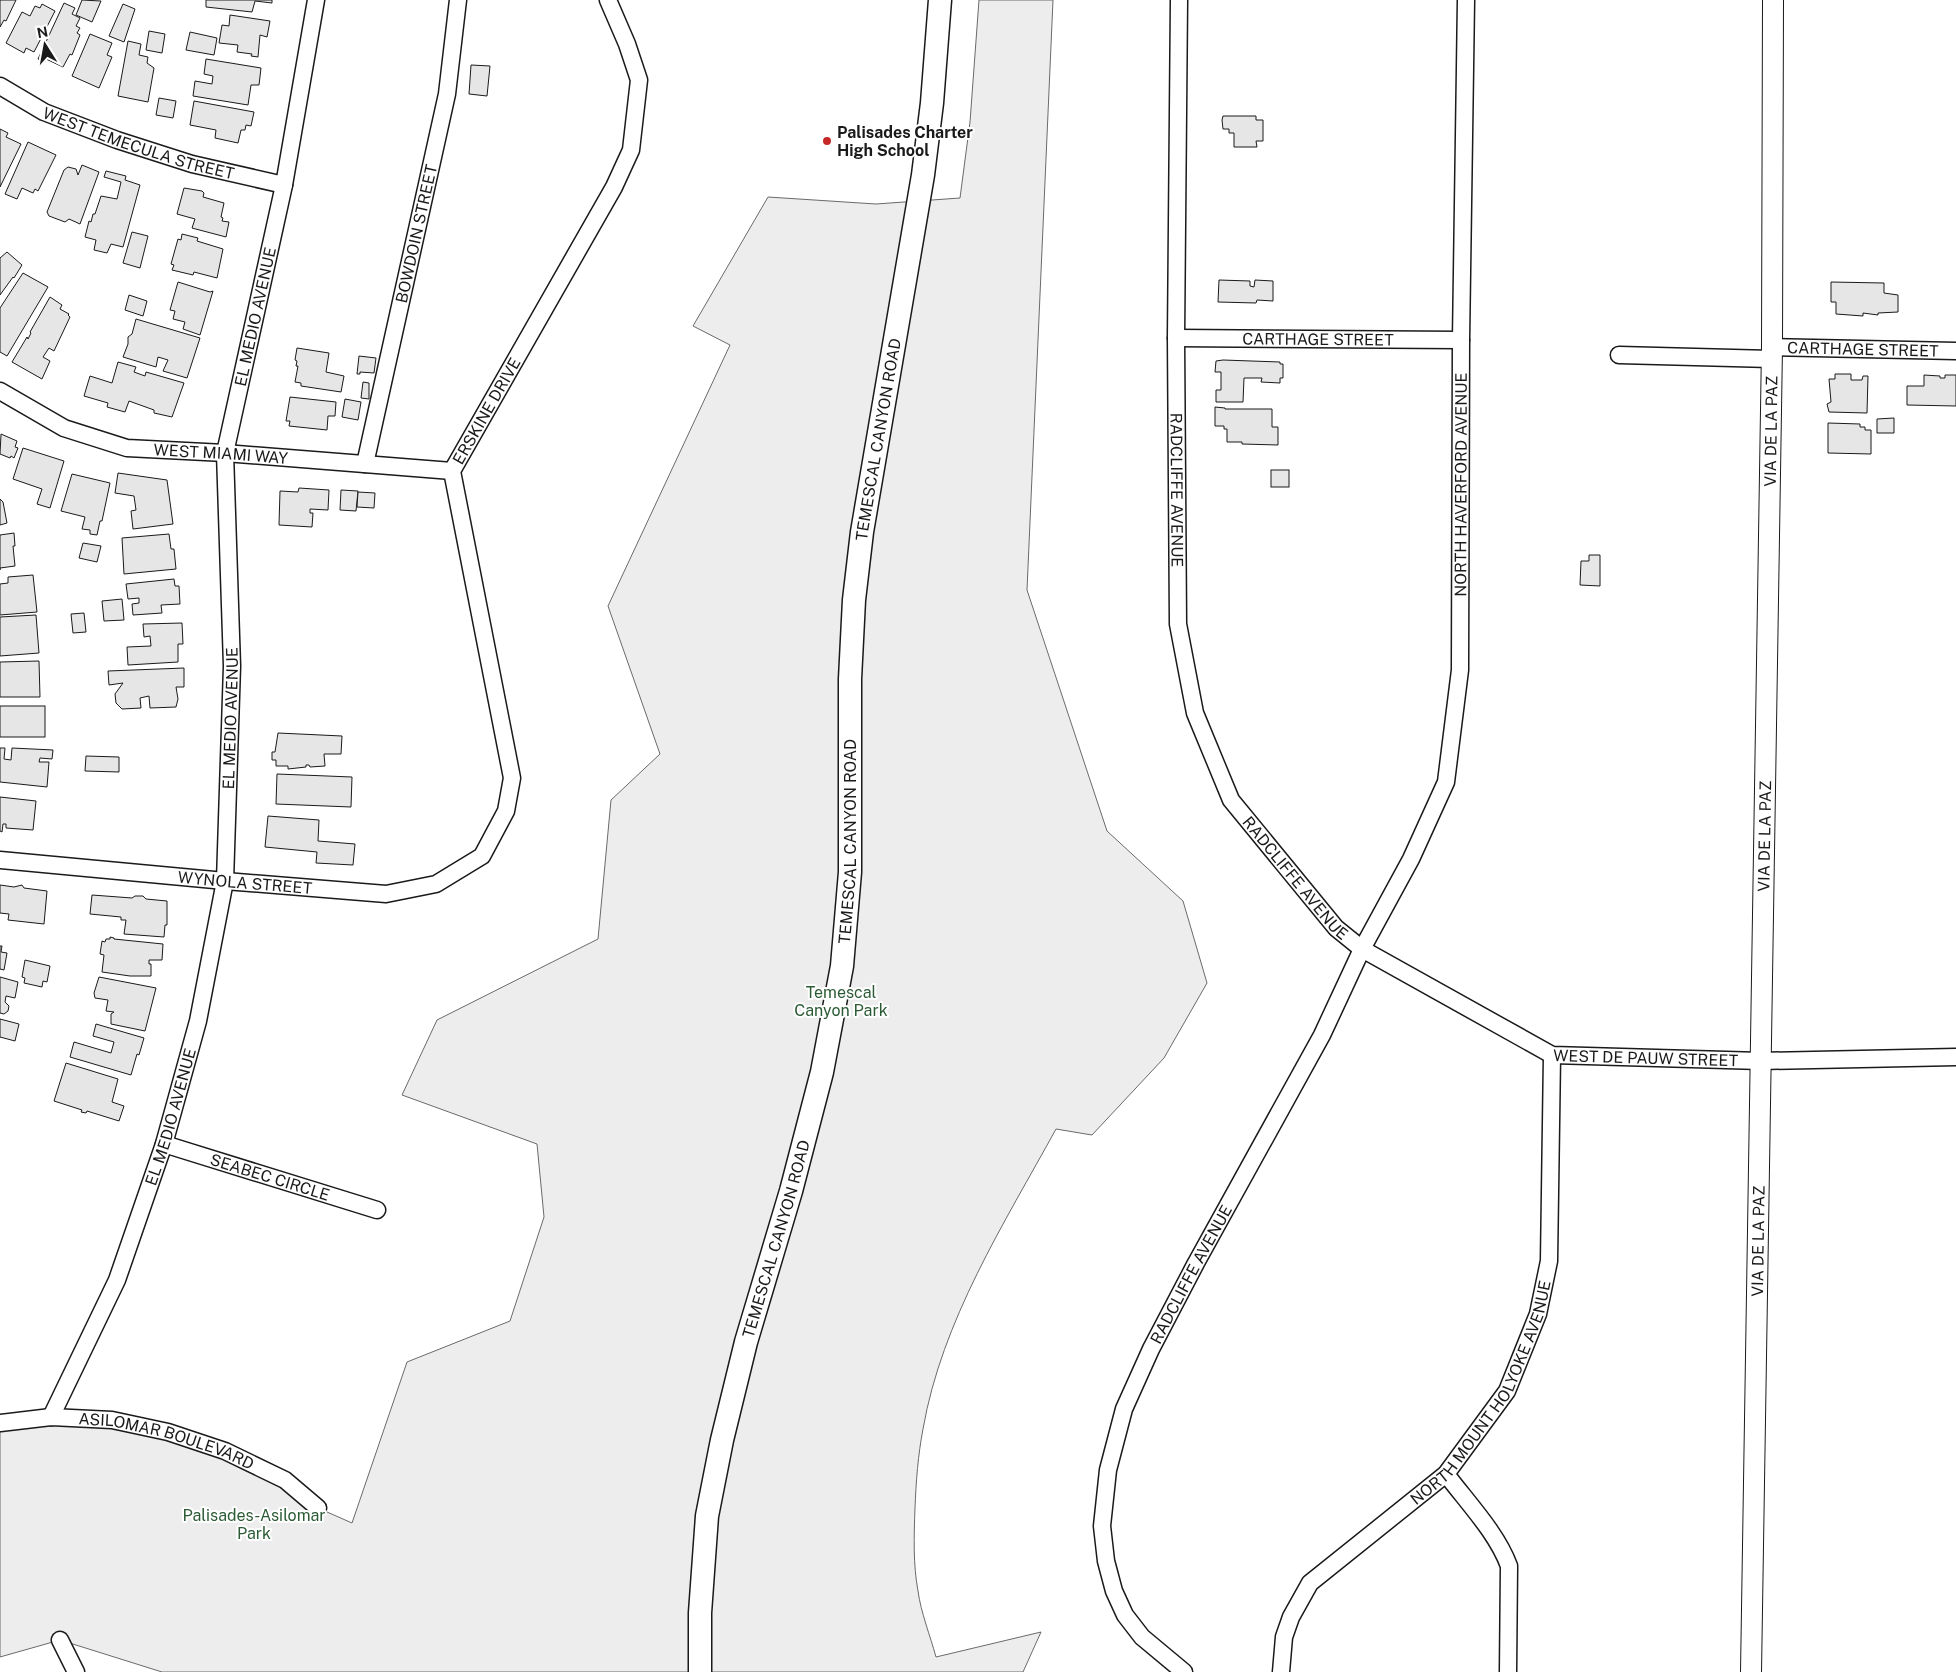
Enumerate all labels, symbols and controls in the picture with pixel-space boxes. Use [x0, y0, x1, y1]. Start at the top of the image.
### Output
north arrow [20, 20, 70, 70]
text: N [36, 23, 49, 41]
street label: WEST TEMECULA STREET [40, 104, 237, 183]
place label: Palisades Charter High School [837, 123, 973, 160]
marker: Palisades Charter High School [821, 135, 833, 147]
street label: BOWDOIN STREET [392, 162, 441, 305]
street label: EL MEDIO AVENUE [231, 245, 280, 388]
street label: CARTHAGE STREET [1242, 329, 1394, 350]
street label: TEMESCAL CANYON ROAD [852, 337, 905, 542]
street label: CARTHAGE STREET [1787, 338, 1939, 361]
street label: ERSKINE DRIVE [449, 354, 525, 468]
street label: NORTH HAVERFORD AVENUE [1451, 373, 1471, 597]
street label: VIA DE LA PAZ [1761, 375, 1782, 487]
street label: RADCLIFFE AVENUE [1167, 413, 1187, 567]
street label: WEST MIAMI WAY [153, 440, 289, 468]
street label: EL MEDIO AVENUE [219, 647, 242, 790]
street label: TEMESCAL CANYON ROAD [835, 739, 860, 945]
street label: VIA DE LA PAZ [1754, 780, 1775, 892]
street label: RADCLIFFE AVENUE [1238, 813, 1352, 944]
street label: WYNOLA STREET [177, 868, 313, 898]
park label: Temescal Canyon Park [794, 983, 888, 1020]
street label: EL MEDIO AVENUE [141, 1046, 200, 1188]
street label: WEST DE PAUW STREET [1553, 1046, 1739, 1070]
street label: TEMESCAL CANYON ROAD [739, 1138, 814, 1340]
street label: SEABEC CIRCLE [208, 1150, 332, 1205]
street label: VIA DE LA PAZ [1748, 1185, 1769, 1297]
street label: RADCLIFFE AVENUE [1146, 1202, 1236, 1347]
street label: NORTH MOUNT HOLYOKE AVENUE [1407, 1279, 1555, 1509]
street label: ASILOMAR BOULEVARD [78, 1409, 257, 1474]
park label: Palisades-Asilomar Park [182, 1506, 326, 1543]

